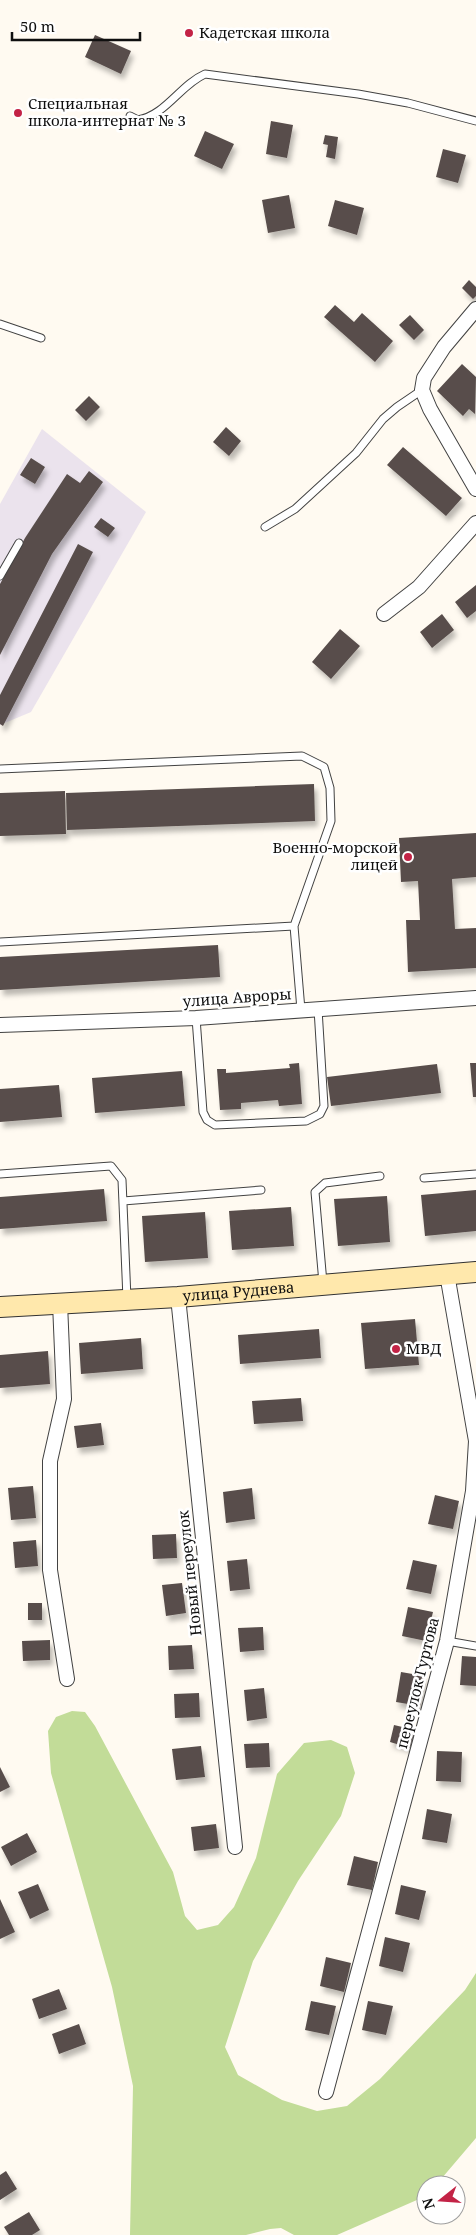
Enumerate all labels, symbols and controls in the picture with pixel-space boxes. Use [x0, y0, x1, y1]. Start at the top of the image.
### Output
scale bar [12, 10, 140, 42]
text: 50 m [20, 16, 55, 36]
place label: Кадетская школа [199, 22, 330, 42]
marker: Кадетская школа [183, 27, 195, 39]
place label: Специальная школа-интернат № 3 [28, 93, 186, 130]
marker: Специальная школа-интернат № 3 [12, 107, 24, 119]
place label: Военно-морской лицей [272, 837, 398, 874]
marker: Военно-морской лицей [402, 851, 414, 863]
street label: улица Авроры [182, 983, 292, 1011]
street label: улица Руднева [182, 1276, 295, 1306]
place label: МВД [406, 1338, 441, 1358]
marker: МВД [390, 1343, 402, 1355]
street label: Новый переулок [172, 1509, 206, 1637]
street label: переулок Гуртова [391, 1615, 443, 1751]
north arrow [416, 2175, 466, 2225]
text: N [417, 2196, 439, 2212]

